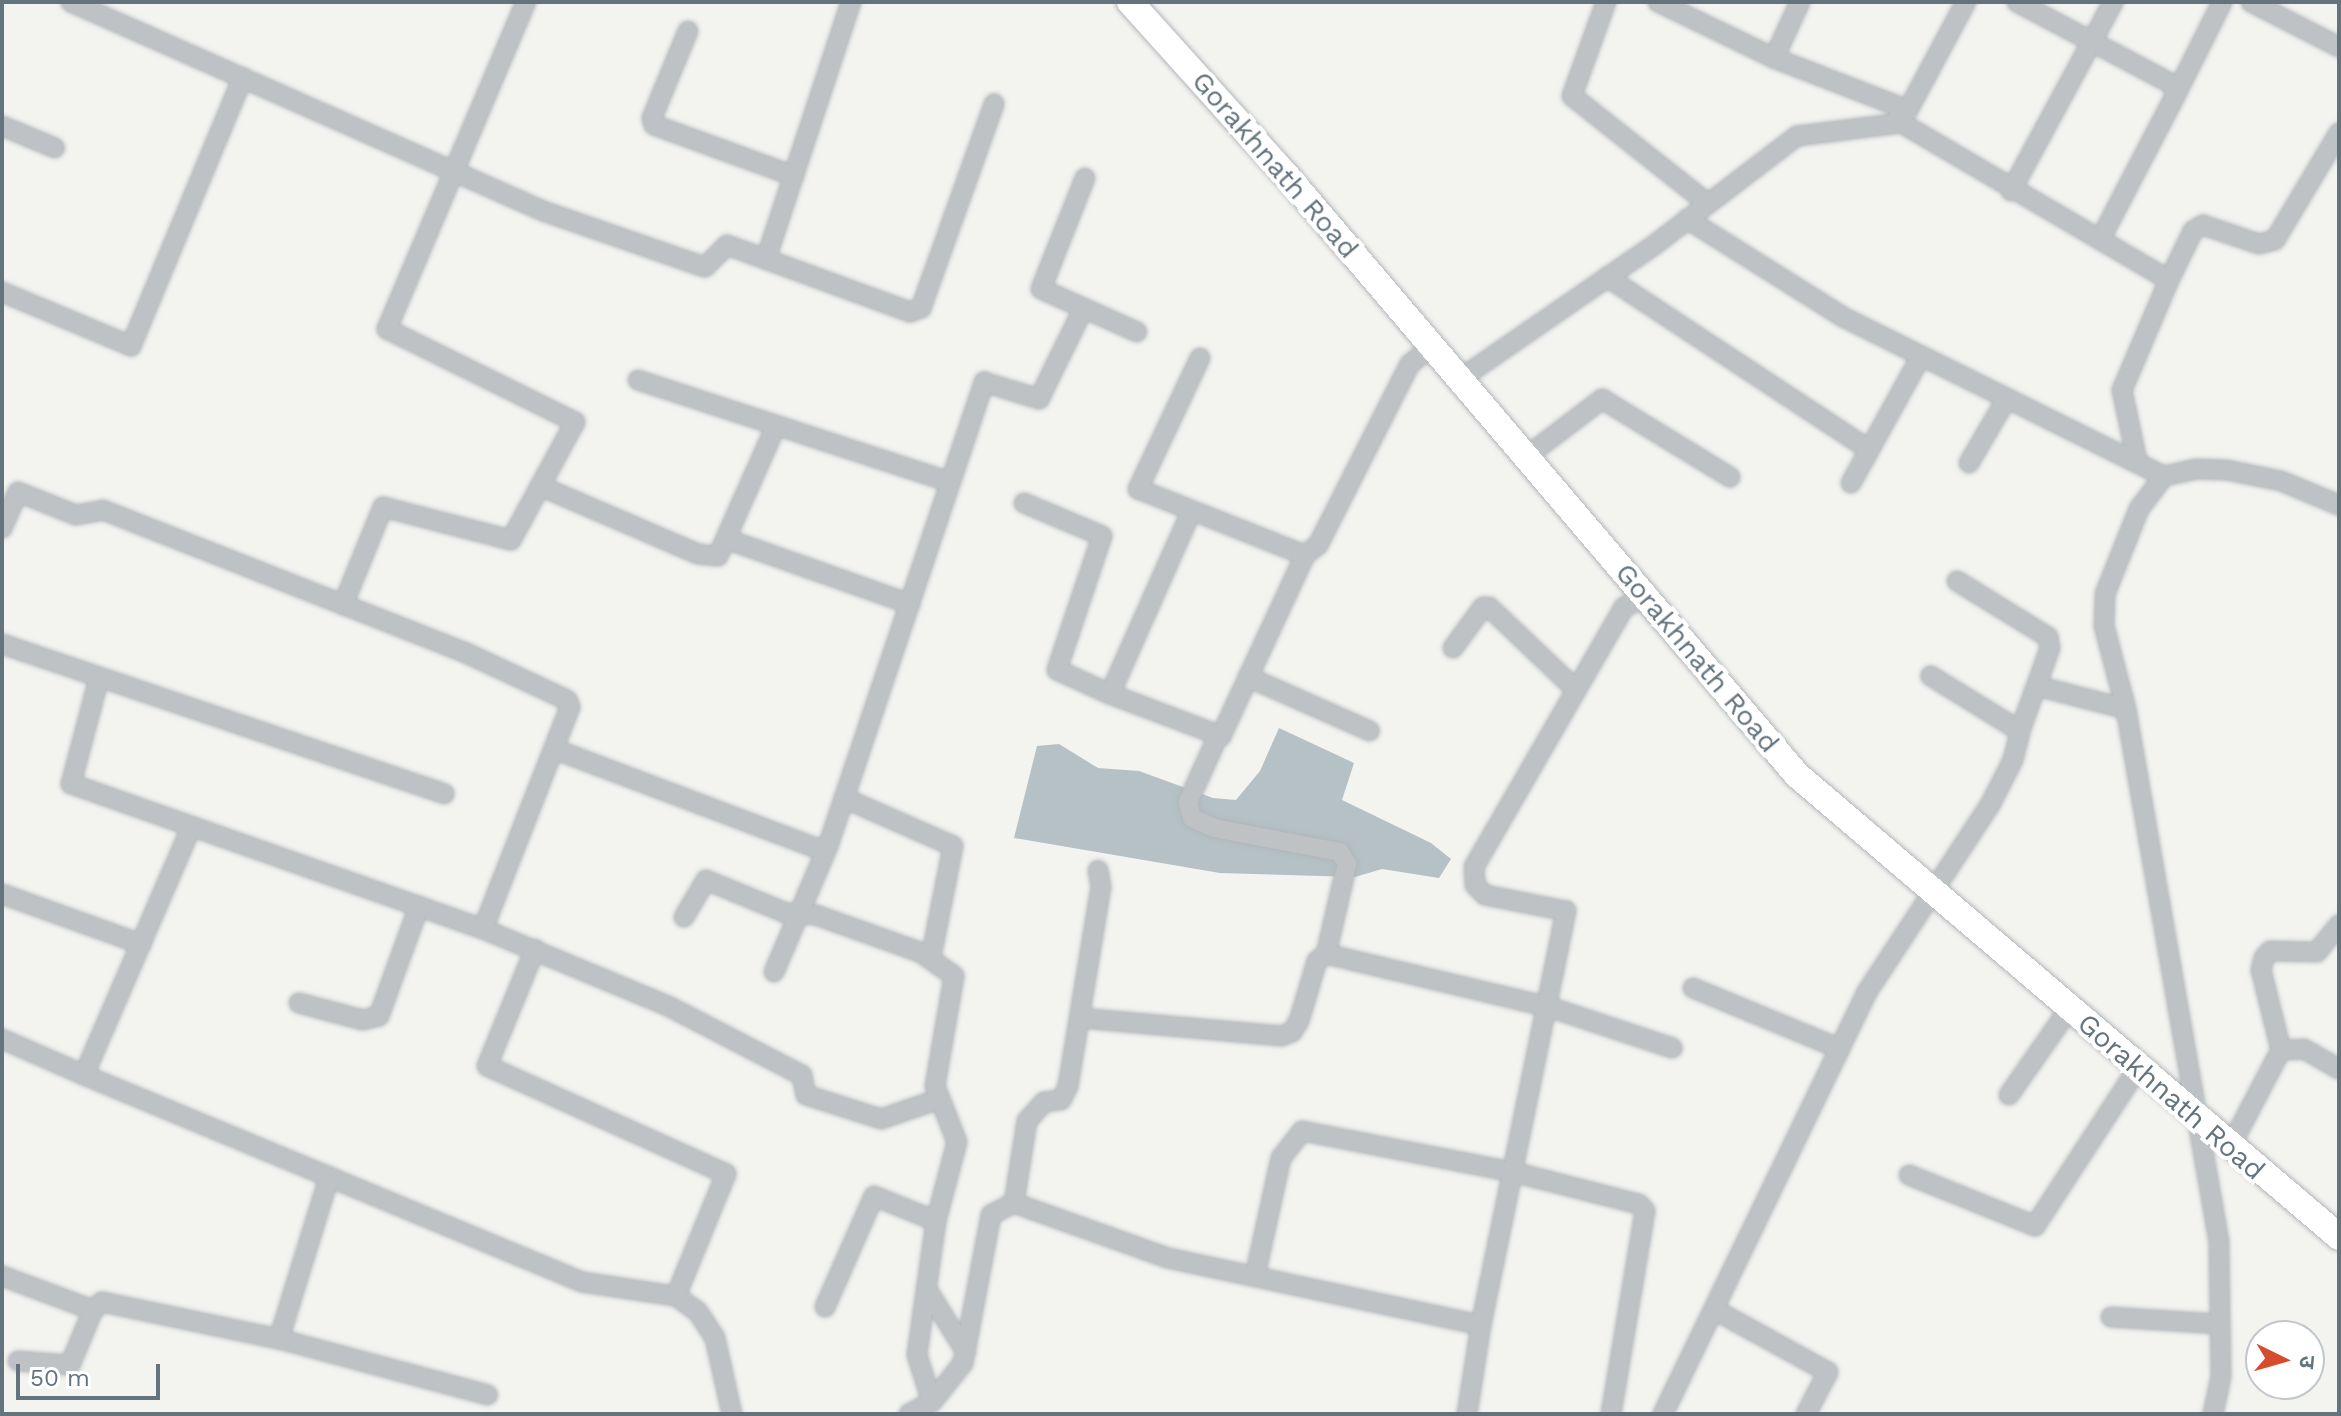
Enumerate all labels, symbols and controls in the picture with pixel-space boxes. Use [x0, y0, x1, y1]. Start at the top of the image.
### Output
street label: Gorakhnath Road [1185, 65, 1365, 265]
street label: Gorakhnath Road [1608, 557, 1786, 759]
street label: Gorakhnath Road [2071, 1007, 2271, 1187]
north arrow [2245, 1320, 2325, 1400]
scale bar [20, 1348, 164, 1398]
text: उ [2294, 1354, 2320, 1369]
text: 50 m [30, 1364, 90, 1392]

